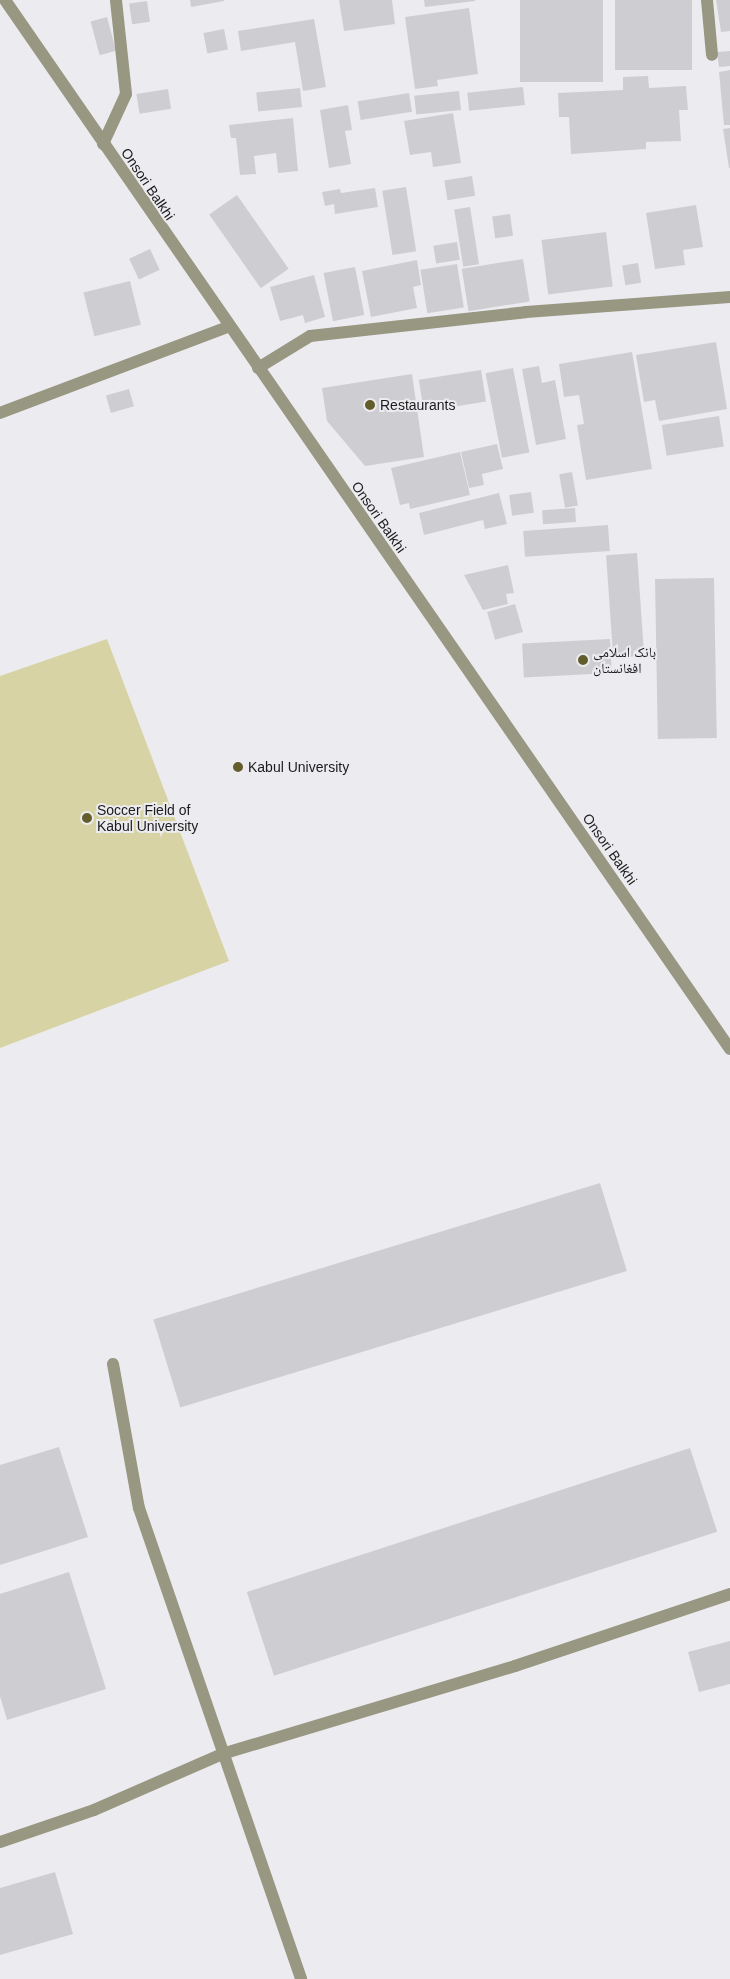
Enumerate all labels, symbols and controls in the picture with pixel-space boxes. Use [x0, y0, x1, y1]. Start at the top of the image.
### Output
street label: Onsori Balkhi [118, 145, 178, 223]
place label: Restaurants [380, 397, 455, 413]
marker: Restaurants [364, 399, 376, 411]
street label: Onsori Balkhi [348, 478, 410, 556]
place label: بانک اسلامی افغانستان [593, 644, 656, 676]
marker: بانک اسلامی افغانستان [577, 654, 589, 666]
place label: Kabul University [248, 759, 349, 775]
marker: Kabul University [232, 761, 244, 773]
place label: Soccer Field of Kabul University [97, 802, 198, 834]
street label: Onsori Balkhi [579, 810, 641, 888]
marker: Soccer Field of Kabul University [81, 812, 93, 824]

